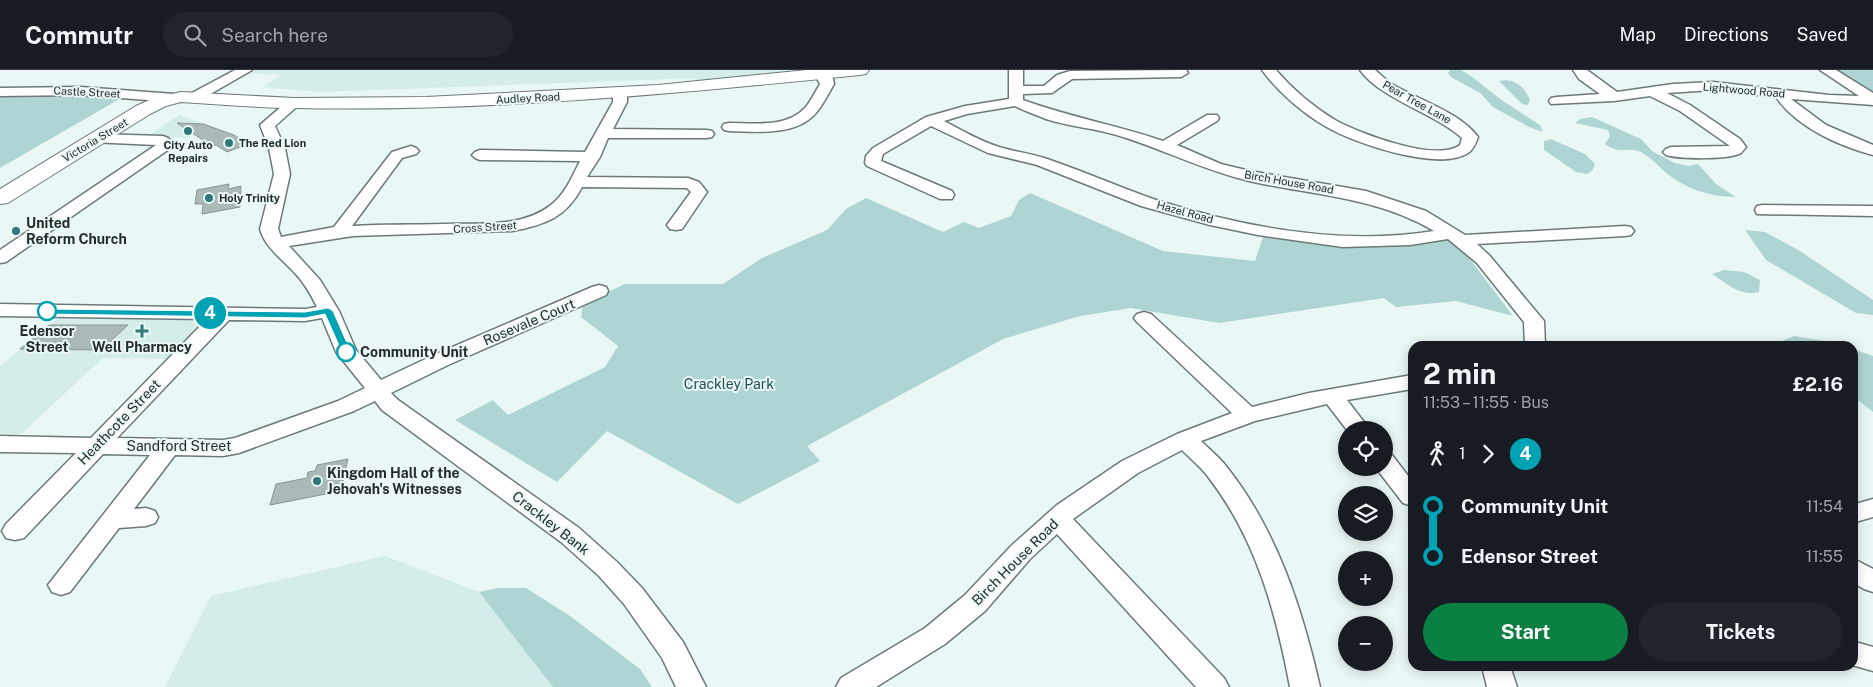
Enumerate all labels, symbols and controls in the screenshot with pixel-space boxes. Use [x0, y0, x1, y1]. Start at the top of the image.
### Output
search box [163, 12, 513, 57]
text: Commutr [25, 21, 133, 49]
icon: search [181, 21, 209, 49]
text: Search here [221, 24, 328, 46]
text: Map [1619, 24, 1656, 45]
text: Directions [1684, 24, 1769, 45]
text: Saved [1797, 24, 1848, 45]
street label: Pear Tree Lane [1381, 78, 1453, 126]
street label: Lightwood Road [1702, 80, 1786, 100]
street label: Castle Street [53, 84, 121, 100]
street label: Audley Road [495, 90, 561, 106]
street label: Victoria Street [60, 116, 130, 164]
marker: City Auto Repairs [182, 125, 194, 137]
marker: The Red Lion [223, 137, 235, 149]
place label: The Red Lion [239, 137, 306, 149]
place label: City Auto Repairs [163, 139, 213, 164]
street label: Birch House Road [1243, 168, 1335, 196]
marker: Holy Trinity [203, 192, 215, 204]
place label: Holy Trinity [219, 192, 281, 204]
street label: Hazel Road [1155, 199, 1215, 225]
place label: United Reform Church [26, 215, 127, 247]
street label: Cross Street [453, 219, 517, 235]
marker: United Reform Church [10, 225, 22, 237]
street label: Rosevale Court [481, 295, 577, 349]
line badge: 4 [194, 297, 226, 329]
marker: Edensor Street [37, 301, 57, 321]
text: 4 [204, 302, 216, 323]
place label: Edensor Street [20, 323, 75, 355]
marker: Well Pharmacy [136, 325, 148, 337]
place label: Well Pharmacy [92, 339, 192, 355]
marker: Community Unit [336, 342, 356, 362]
place label: Community Unit [360, 344, 469, 360]
text: 2 min [1423, 357, 1496, 390]
text: £2.16 [1793, 373, 1843, 395]
street label: Heathcote Street [74, 376, 164, 468]
park label: Crackley Park [684, 376, 774, 392]
text: 11:53 – 11:55 · Bus [1423, 393, 1549, 412]
map controls [1338, 421, 1393, 671]
button: locate [1338, 421, 1393, 476]
street label: Sandford Street [127, 438, 231, 454]
icon: walk [1423, 440, 1451, 468]
icon: forward [1474, 440, 1502, 468]
text: 4 [1520, 443, 1531, 464]
text: 1 [1459, 444, 1466, 463]
place label: Kingdom Hall of the Jehovah's Witnesses [327, 465, 462, 497]
marker: Kingdom Hall of the Jehovah's Witnesses [311, 475, 323, 487]
button: layers [1338, 486, 1393, 541]
street label: Crackley Bank [509, 488, 593, 558]
text: Community Unit [1461, 495, 1608, 517]
text: 11:54 [1806, 497, 1843, 516]
street label: Birch House Road [969, 516, 1061, 608]
text: Edensor Street [1461, 545, 1598, 567]
text: 11:55 [1806, 547, 1843, 566]
button: + [1338, 551, 1393, 606]
button: Start [1423, 603, 1628, 661]
button: Tickets [1638, 603, 1843, 661]
button: − [1338, 616, 1393, 671]

